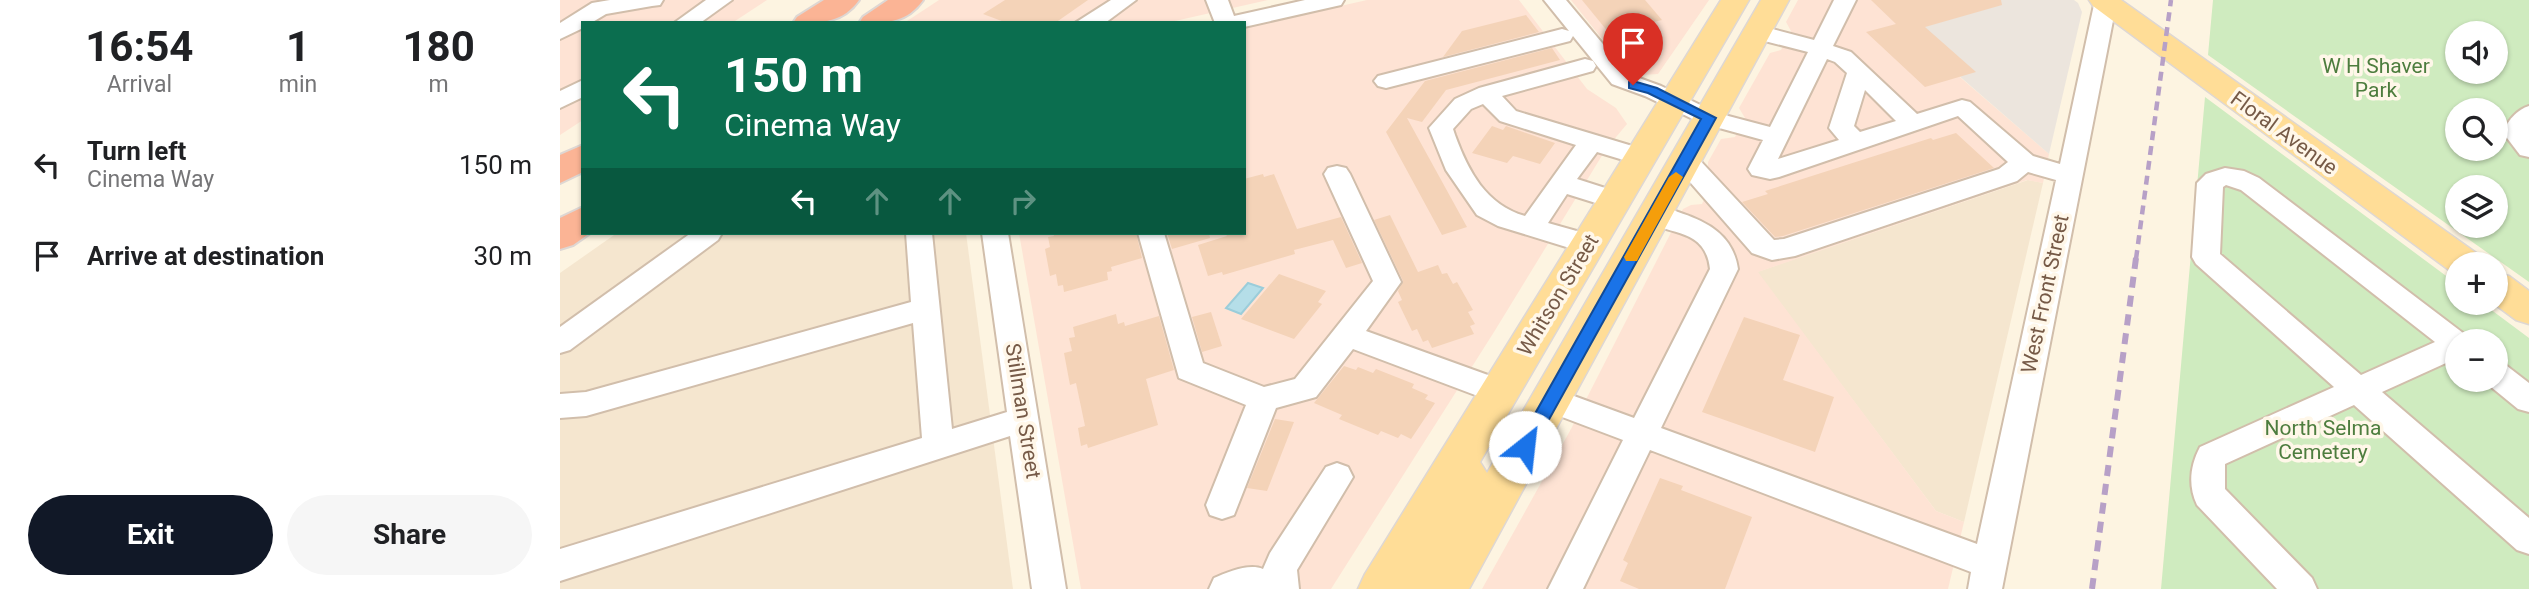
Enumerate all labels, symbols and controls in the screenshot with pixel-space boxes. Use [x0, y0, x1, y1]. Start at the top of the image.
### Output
pin [1603, 13, 1663, 85]
map controls [2445, 21, 2508, 392]
button: sound [2445, 21, 2508, 84]
text: 16:54 [85, 22, 193, 71]
text: 1 [286, 22, 310, 71]
text: 180 [402, 22, 475, 71]
icon: arrive [1614, 24, 1652, 62]
text: 150 m [724, 47, 863, 104]
icon: left [609, 49, 700, 140]
park label: W H Shaver Park [2322, 54, 2430, 102]
text: Arrival [107, 71, 172, 98]
text: min [279, 71, 317, 98]
text: m [429, 71, 449, 98]
street label: Floral Avenue [2226, 86, 2342, 180]
button: search [2445, 98, 2508, 161]
text: Cinema Way [724, 106, 901, 144]
text: Turn left [87, 136, 186, 166]
icon: left [28, 146, 66, 184]
text: 150 m [459, 150, 532, 180]
text: Cinema Way [87, 166, 214, 193]
button: layers [2445, 175, 2508, 238]
icon: left [785, 182, 823, 220]
icon: ahead [858, 182, 896, 220]
icon: ahead [931, 182, 969, 220]
icon: right [1004, 182, 1042, 220]
street label: West Front Street [2016, 212, 2074, 376]
street label: Whitson Street [1512, 230, 1604, 360]
icon: arrive [28, 237, 66, 275]
text: Arrive at destination [87, 241, 324, 271]
text: 30 m [474, 241, 532, 271]
button: + [2445, 252, 2508, 315]
button: − [2445, 329, 2508, 392]
street label: Stillman Street [1000, 342, 1046, 481]
position arrow [1488, 410, 1562, 484]
park label: North Selma Cemetery [2265, 416, 2381, 464]
button: Exit [28, 495, 273, 575]
button: Share [287, 495, 532, 575]

